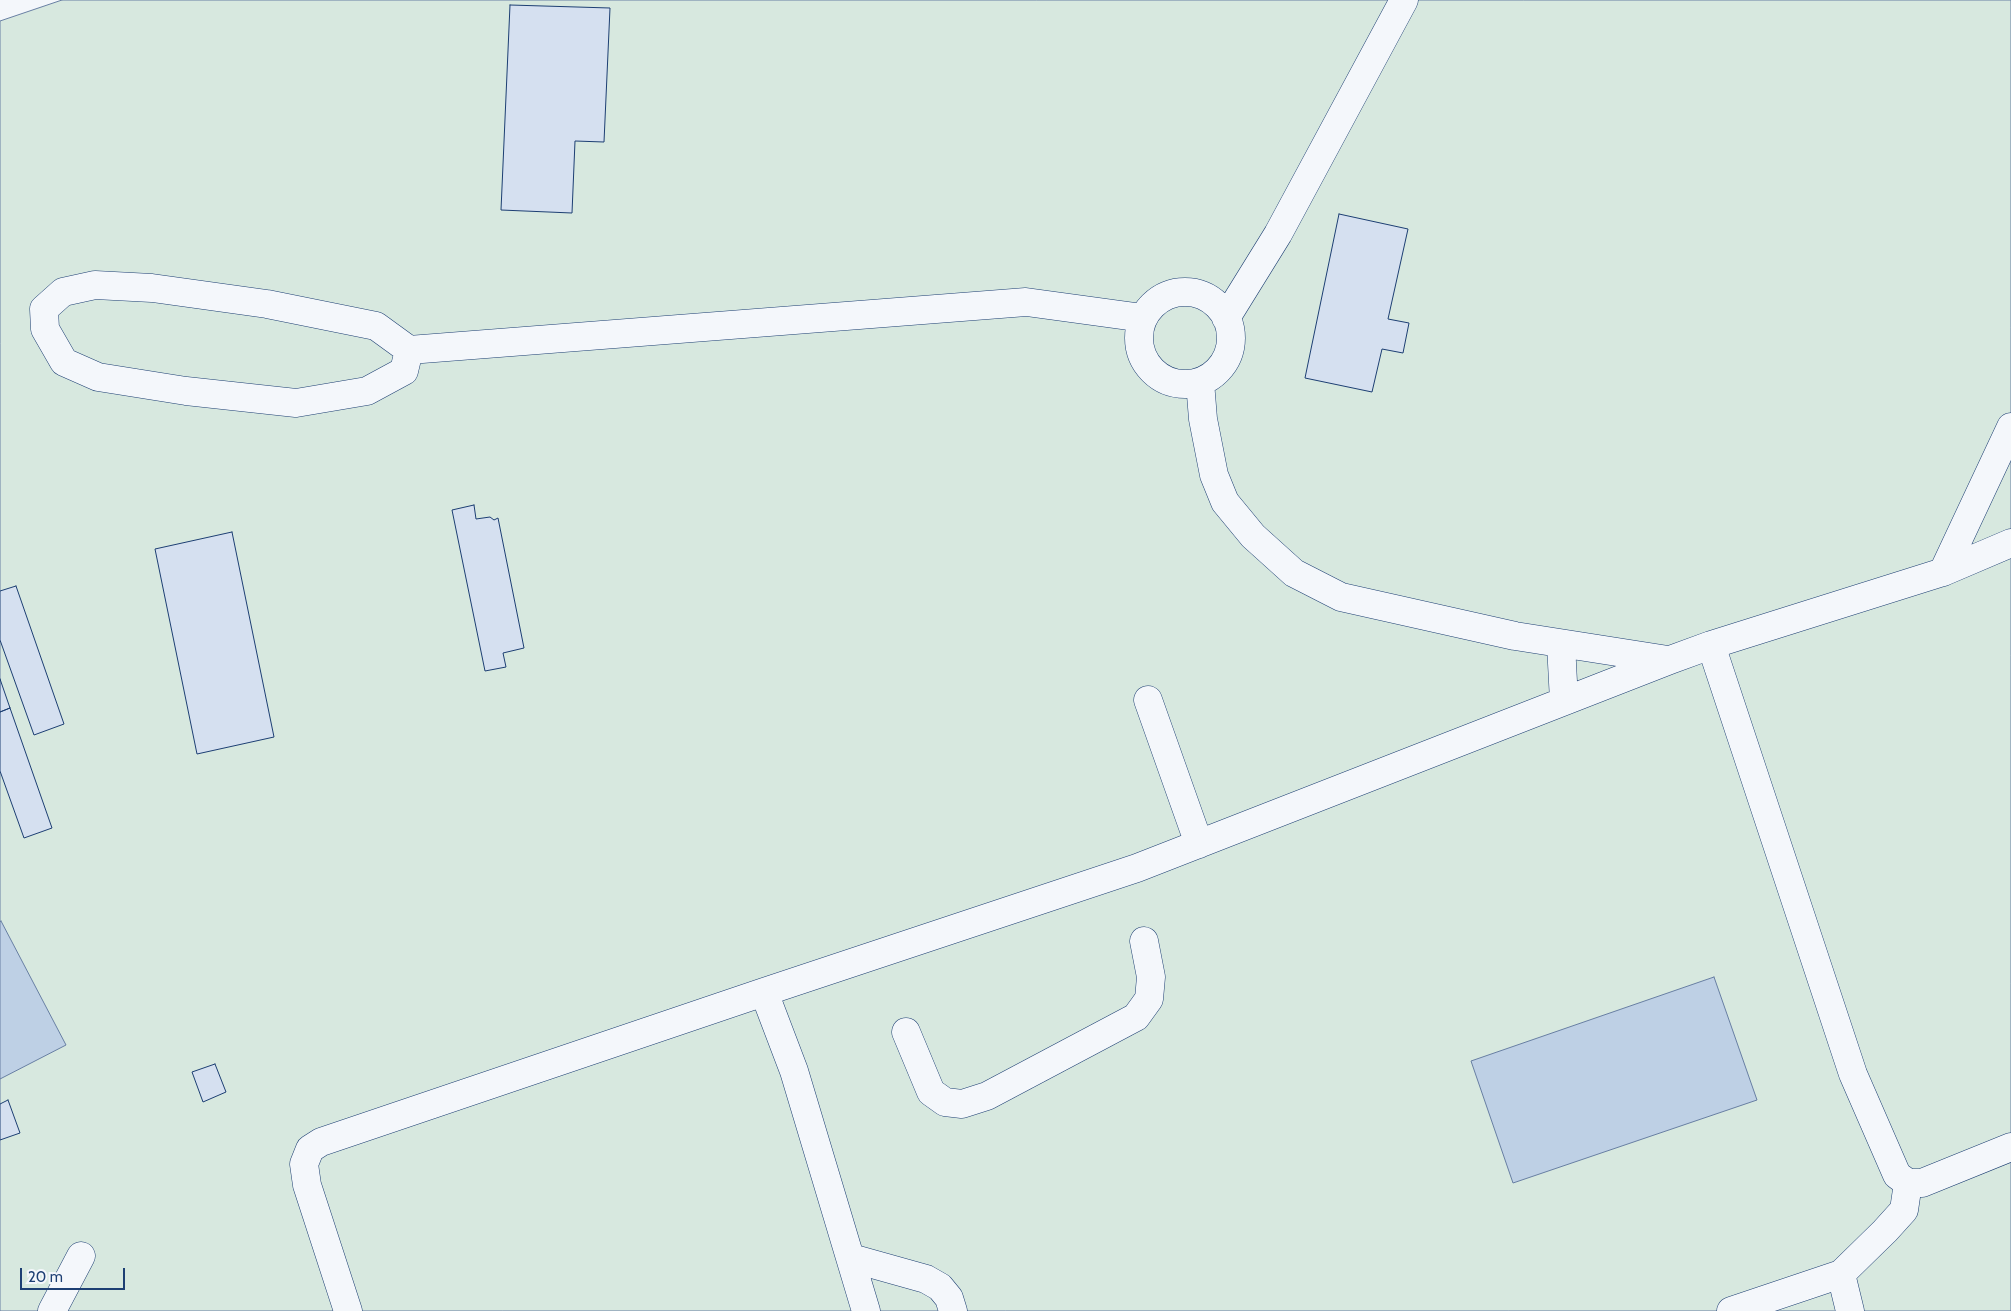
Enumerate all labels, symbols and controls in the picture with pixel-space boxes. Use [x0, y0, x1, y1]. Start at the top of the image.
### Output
scale bar [22, 1258, 128, 1290]
text: 20 m [28, 1268, 63, 1286]

